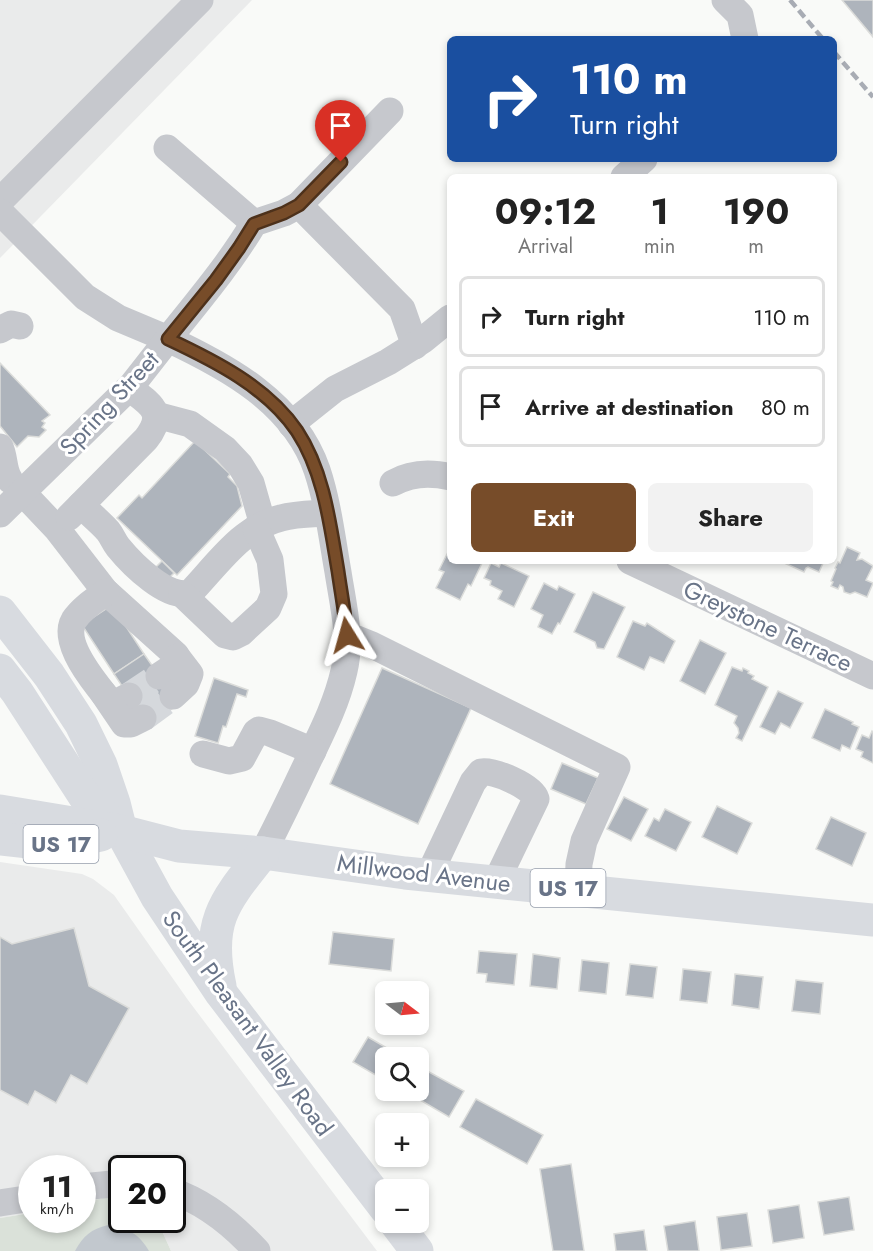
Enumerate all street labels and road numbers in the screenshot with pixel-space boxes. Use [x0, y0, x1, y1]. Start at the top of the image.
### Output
street label: Spring Street [51, 343, 167, 463]
street label: Greystone Terrace [678, 572, 858, 680]
road number: US 17 [23, 825, 98, 863]
street label: Millwood Avenue [335, 845, 513, 901]
road number: US 17 [530, 869, 606, 907]
street label: South Pleasant Valley Road [154, 903, 342, 1143]

